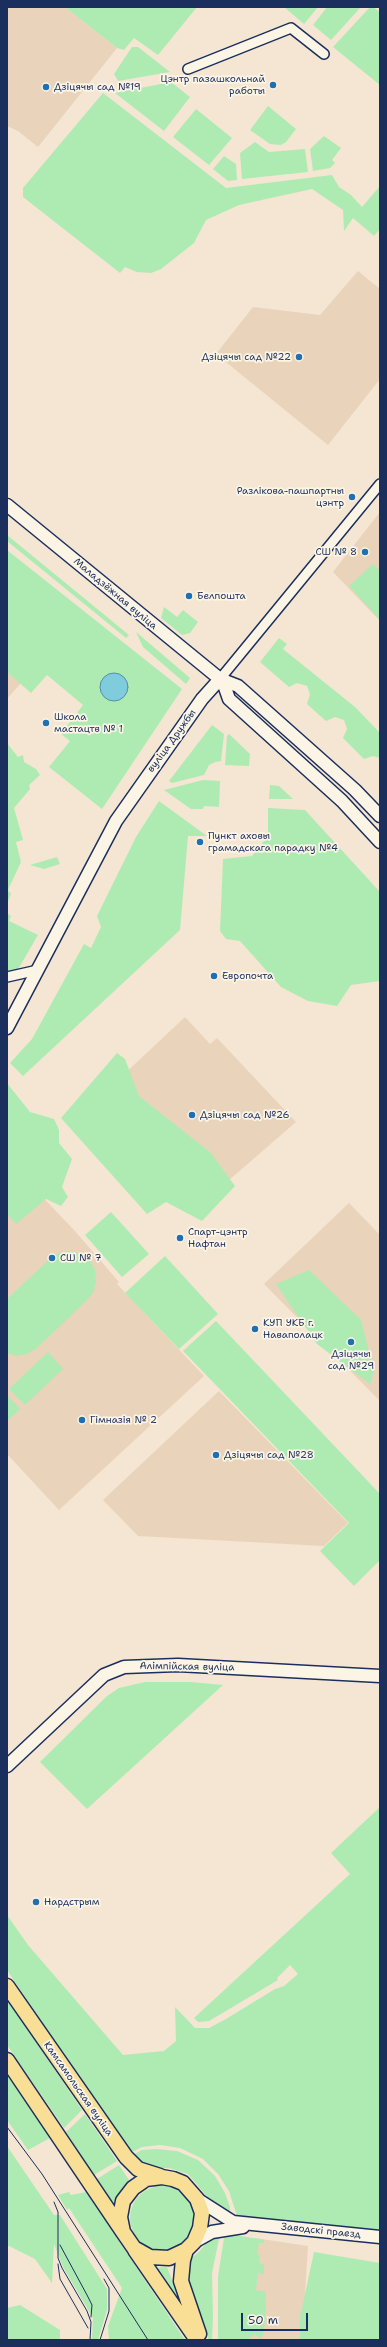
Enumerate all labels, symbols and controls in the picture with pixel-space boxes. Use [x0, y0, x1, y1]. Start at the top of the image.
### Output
place label: Цэнтр пазашкольнай работы [161, 73, 265, 96]
marker: Цэнтр пазашкольнай работы [268, 80, 278, 90]
place label: Дзіцячы сад №19 [54, 81, 141, 93]
marker: Дзіцячы сад №19 [41, 82, 51, 92]
place label: Дзіцячы сад №22 [201, 351, 291, 363]
marker: Дзіцячы сад №22 [294, 352, 304, 362]
place label: Разлікова-пашпартны цэнтр [237, 485, 344, 508]
marker: Разлікова-пашпартны цэнтр [347, 492, 357, 502]
place label: СШ № 8 [315, 546, 357, 558]
marker: СШ № 8 [360, 547, 370, 557]
street label: Маладзёжная вуліца [71, 556, 159, 632]
place label: Белпошта [197, 590, 246, 602]
marker: Белпошта [184, 591, 194, 601]
street label: вуліца Дружбы [145, 707, 199, 775]
place label: Школа мастацтв № 1 [54, 711, 123, 734]
marker: Школа мастацтв № 1 [41, 718, 51, 728]
place label: Пункт аховы грамадскага парадку №4 [208, 830, 338, 854]
marker: Пункт аховы грамадскага парадку №4 [195, 837, 205, 847]
place label: Европочта [222, 970, 273, 982]
marker: Европочта [209, 971, 219, 981]
place label: Дзіцячы сад №26 [200, 1109, 290, 1121]
marker: Дзіцячы сад №26 [187, 1110, 197, 1120]
place label: Спарт-цэнтр Нафтан [188, 1226, 248, 1250]
marker: Спарт-цэнтр Нафтан [175, 1233, 185, 1243]
place label: СШ № 7 [60, 1252, 102, 1264]
marker: СШ № 7 [47, 1253, 57, 1263]
place label: КУП УКБ г. Наваполацк [263, 1317, 323, 1340]
marker: КУП УКБ г. Наваполацк [250, 1324, 260, 1334]
marker: Дзіцячы сад №29 [346, 1337, 356, 1347]
place label: Дзіцячы сад №29 [328, 1348, 374, 1372]
place label: Гімназія № 2 [90, 1414, 157, 1426]
marker: Гімназія № 2 [77, 1415, 87, 1425]
place label: Дзіцячы сад №28 [224, 1449, 314, 1461]
marker: Дзіцячы сад №28 [211, 1450, 221, 1460]
street label: Алімпійская вуліца [139, 1660, 235, 1674]
place label: Нардстрым [44, 1896, 100, 1908]
marker: Нардстрым [31, 1897, 41, 1907]
street label: Камсамольская вуліца [41, 2039, 115, 2139]
street label: Заводскі праезд [281, 2221, 361, 2241]
scale bar [243, 2305, 310, 2331]
text: 50 m [248, 2312, 278, 2328]

